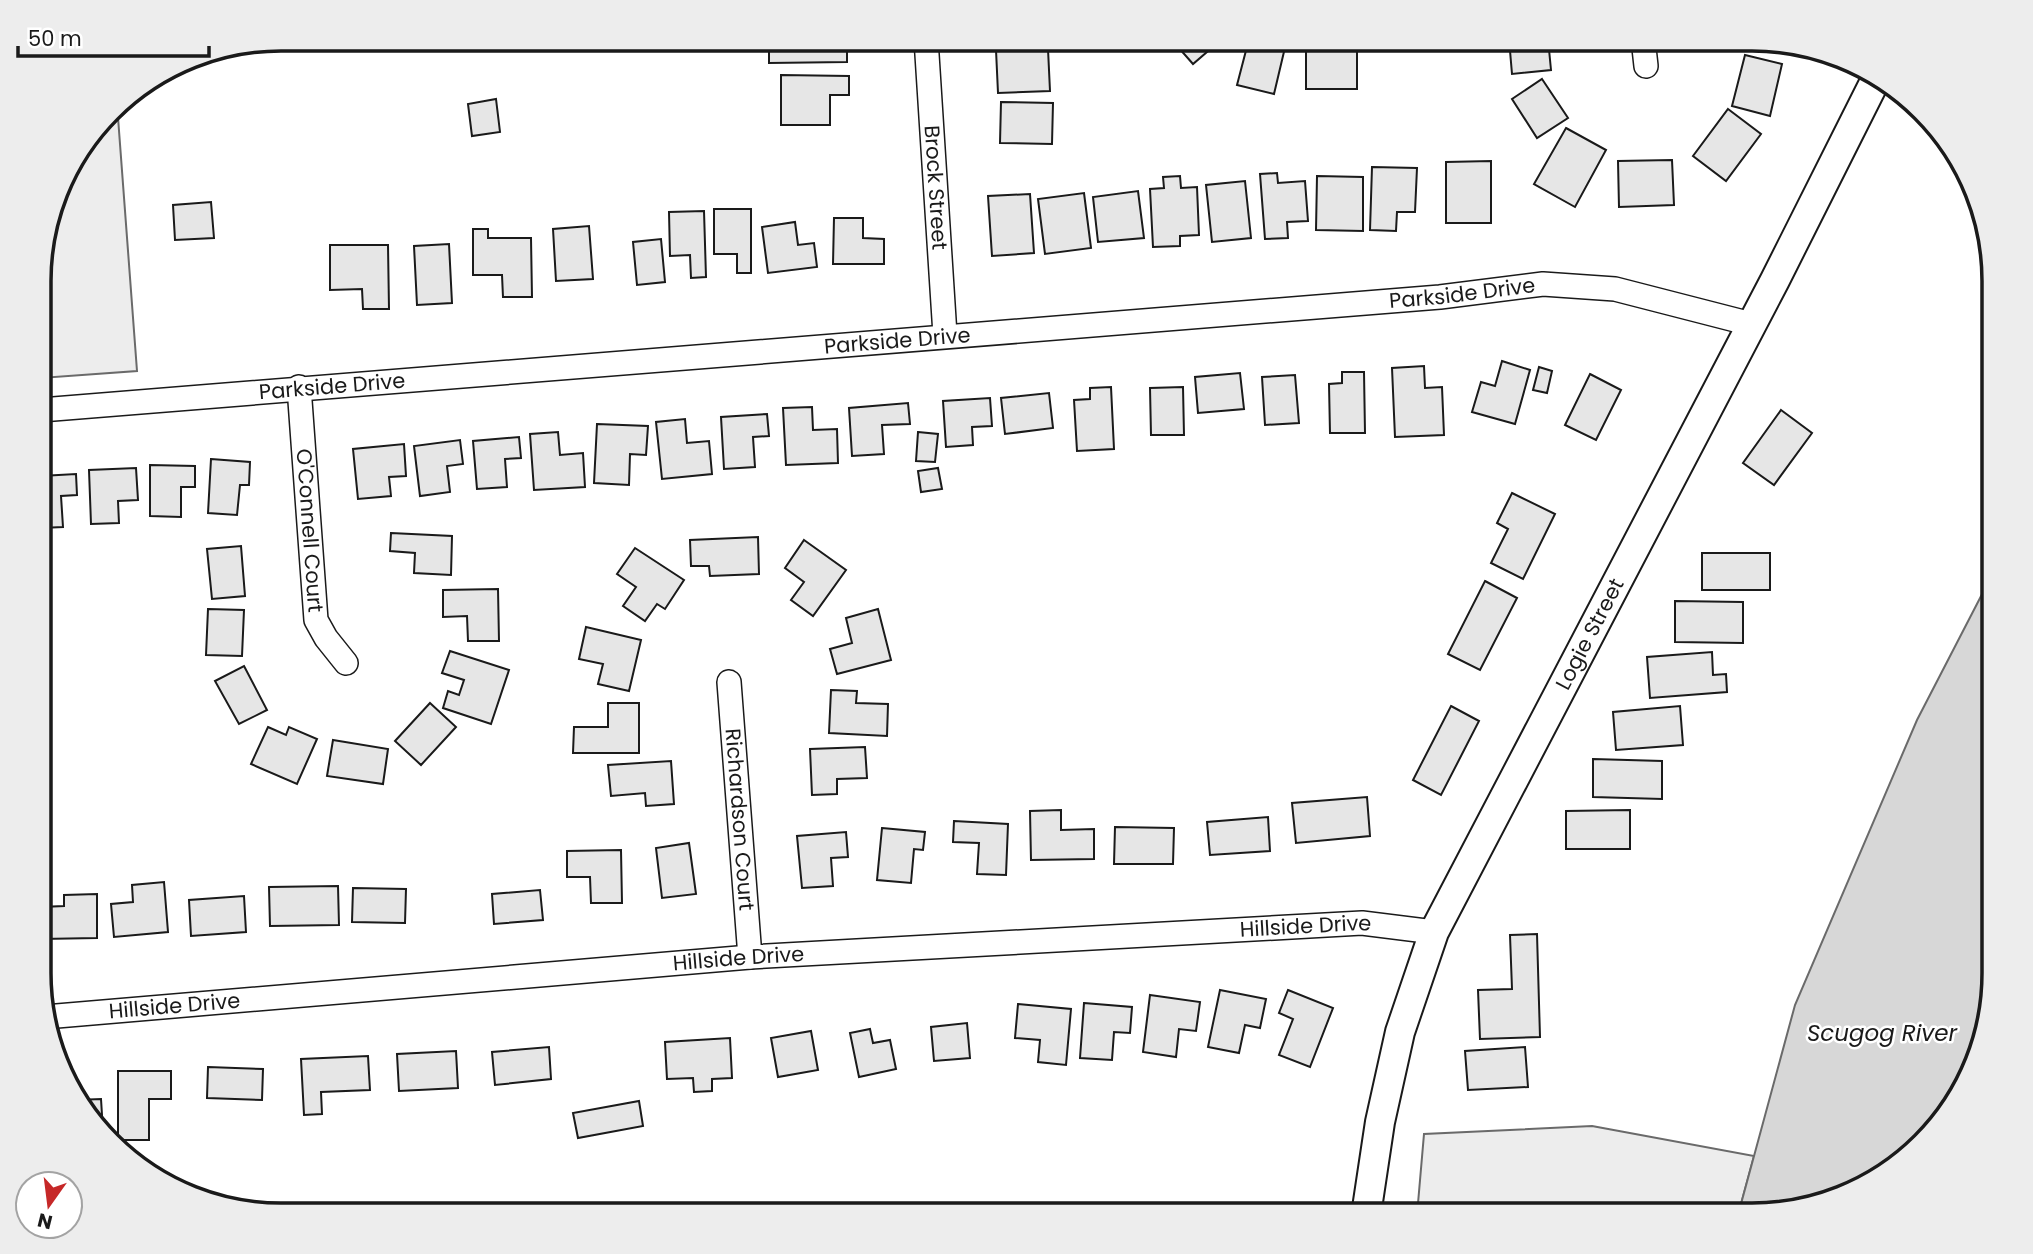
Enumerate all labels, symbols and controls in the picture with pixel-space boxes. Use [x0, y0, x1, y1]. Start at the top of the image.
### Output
scale bar [18, 14, 208, 58]
text: 50 m [28, 24, 82, 53]
street label: Brock Street [918, 124, 955, 251]
street label: Parkside Drive [1388, 270, 1537, 315]
street label: Parkside Drive [823, 320, 971, 361]
street label: Parkside Drive [258, 366, 406, 406]
street label: O'Connell Court [290, 448, 330, 613]
street label: Logie Street [1548, 573, 1630, 695]
street label: Richardson Court [719, 727, 761, 912]
street label: Hillside Drive [1239, 908, 1373, 944]
street label: Hillside Drive [672, 939, 805, 978]
street label: Hillside Drive [108, 985, 241, 1026]
water label: Scugog River [1807, 1017, 1958, 1049]
north arrow [14, 1170, 84, 1240]
text: N [35, 1206, 55, 1236]

